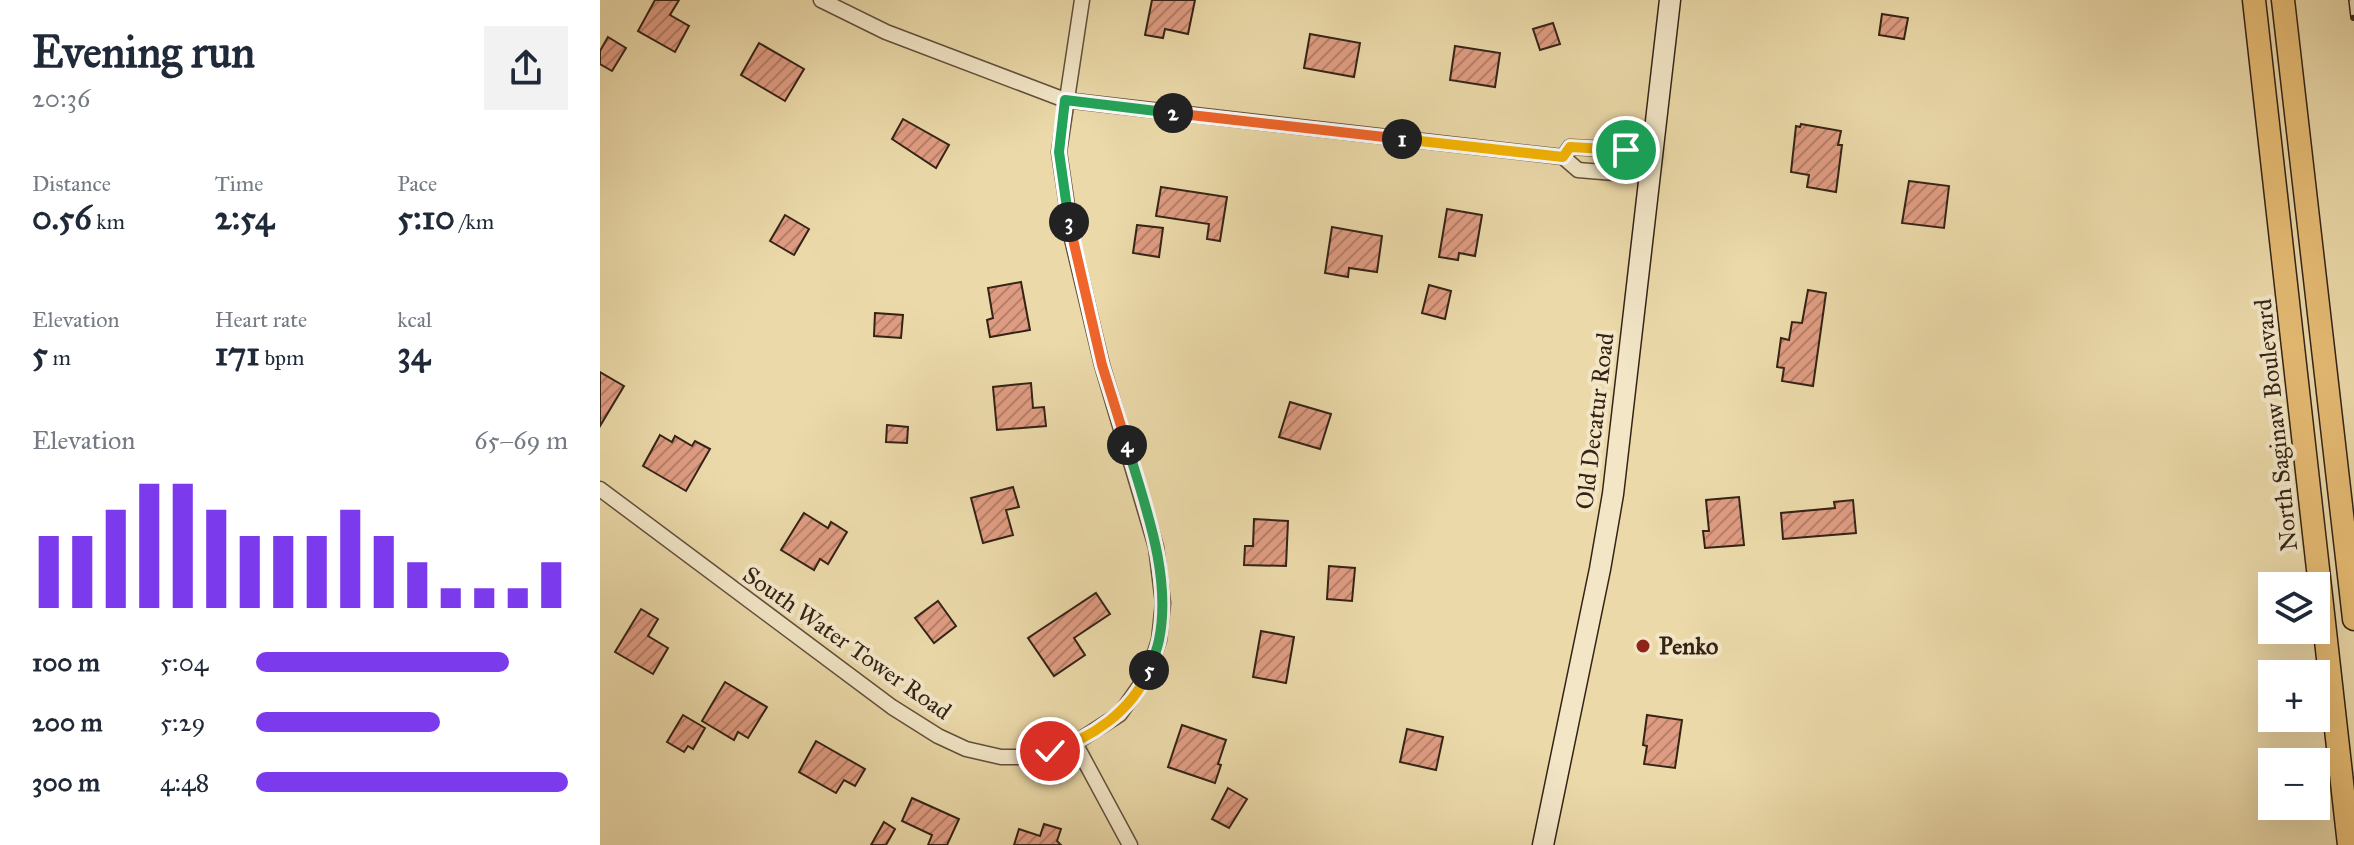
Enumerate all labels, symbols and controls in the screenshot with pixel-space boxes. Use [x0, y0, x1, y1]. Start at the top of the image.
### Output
text: Evening run [32, 25, 255, 79]
button: share [484, 26, 568, 110]
text: 20:36 [32, 82, 90, 114]
pin: 2 [1153, 93, 1193, 133]
text: 2 [1168, 99, 1178, 126]
pin [1592, 116, 1660, 184]
pin: 1 [1382, 119, 1422, 159]
text: 1 [1398, 125, 1406, 152]
icon: arrive [1604, 128, 1648, 172]
text: Distance [32, 170, 111, 197]
text: Time [215, 170, 263, 197]
text: Pace [397, 170, 437, 197]
text: 0.56 [32, 197, 92, 238]
text: 2:54 [215, 197, 274, 238]
text: 5:10 [397, 197, 455, 238]
pin: 3 [1049, 202, 1089, 242]
text: km [92, 208, 125, 235]
text: /km [455, 208, 494, 235]
text: 3 [1065, 208, 1073, 235]
street label: North Saginaw Boulevard [2248, 297, 2304, 553]
text: Elevation [32, 306, 119, 333]
text: Heart rate [215, 306, 307, 333]
text: kcal [397, 306, 432, 333]
street label: Old Decatur Road [1569, 331, 1621, 511]
text: 5 [32, 333, 48, 374]
text: 171 [215, 333, 260, 374]
text: 34 [397, 333, 430, 374]
text: m [48, 344, 71, 371]
text: bpm [260, 344, 305, 371]
text: Elevation [32, 424, 135, 456]
text: 65–69 m [474, 424, 568, 456]
pin: 4 [1107, 425, 1147, 465]
text: 4 [1121, 431, 1133, 458]
street label: South Water Tower Road [737, 560, 957, 726]
map controls [2258, 572, 2330, 820]
button: layers [2258, 572, 2330, 644]
place label: Penko [1659, 631, 1718, 661]
marker: Penko [1634, 637, 1652, 655]
text: 100 m [32, 646, 100, 678]
text: 5:04 [160, 646, 208, 678]
pin: 5 [1129, 650, 1169, 690]
text: 5 [1144, 656, 1154, 683]
button: + [2258, 660, 2330, 732]
text: 200 m [32, 706, 103, 738]
text: 5:29 [160, 706, 205, 738]
pin [1016, 717, 1084, 785]
icon: check [1028, 729, 1072, 773]
button: − [2258, 748, 2330, 820]
text: 300 m [32, 766, 100, 798]
text: 4:48 [160, 766, 209, 798]

